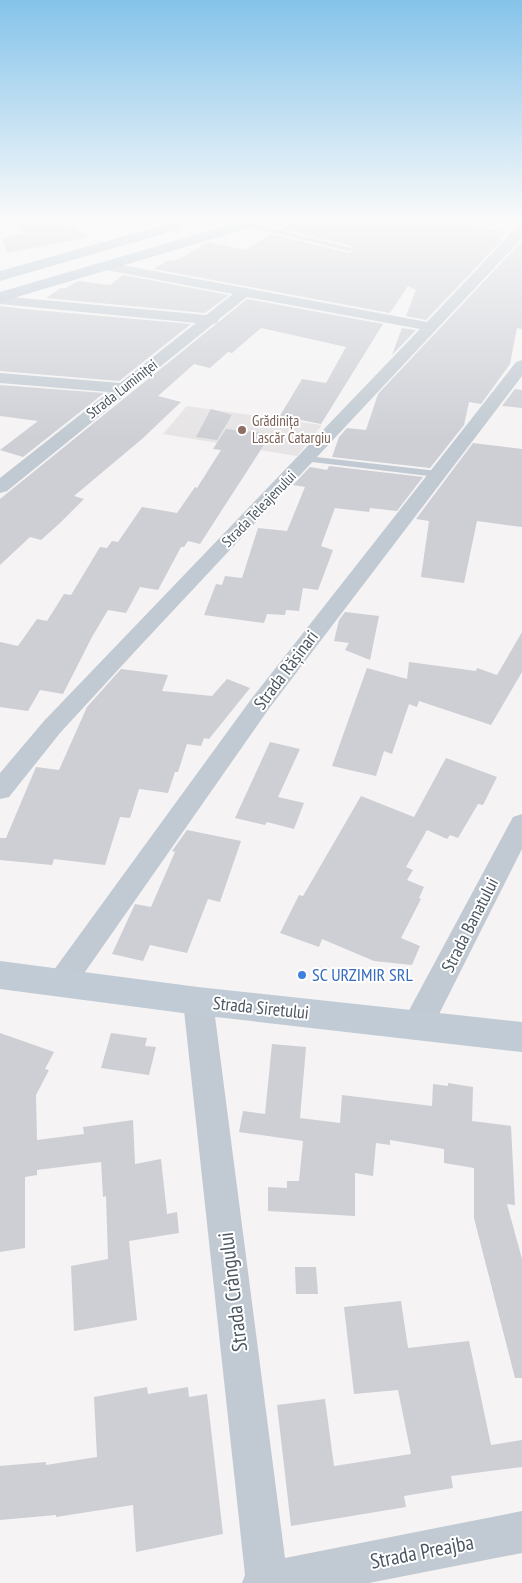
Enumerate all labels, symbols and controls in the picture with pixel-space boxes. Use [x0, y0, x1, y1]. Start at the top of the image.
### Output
street label: Strada Luminiței [82, 355, 161, 422]
place label: Grădinița Lascăr Catargiu [252, 411, 331, 447]
marker: Grădinița Lascăr Catargiu [236, 424, 248, 436]
street label: Strada Teleajenului [218, 467, 300, 551]
street label: Strada Rășinari [248, 625, 323, 714]
street label: Strada Banatului [436, 874, 503, 976]
place label: SC URZIMIR SRL [312, 963, 413, 986]
marker: SC URZIMIR SRL [296, 969, 308, 981]
street label: Strada Siretului [212, 991, 310, 1024]
street label: Strada Crângului [212, 1231, 253, 1353]
street label: Strada Preajba [368, 1528, 476, 1575]

